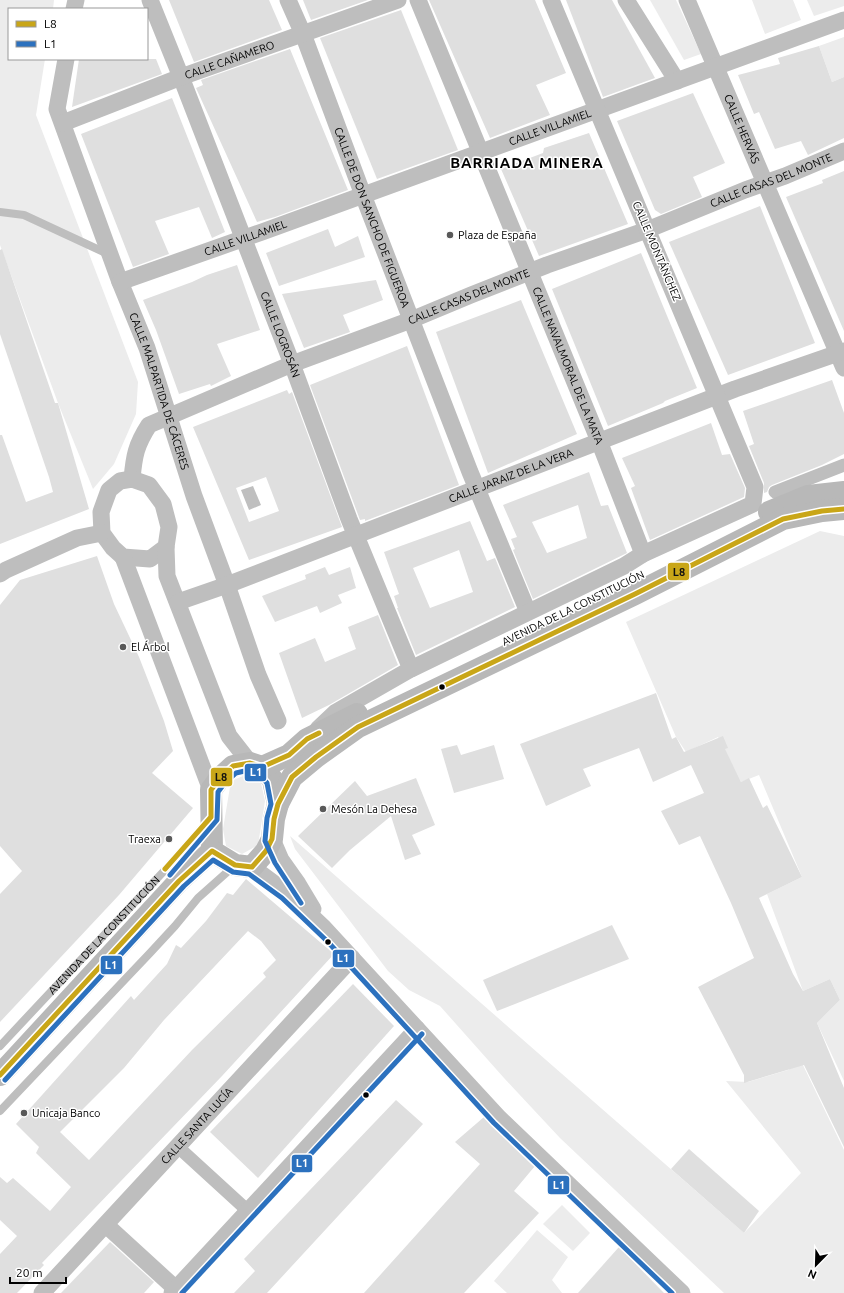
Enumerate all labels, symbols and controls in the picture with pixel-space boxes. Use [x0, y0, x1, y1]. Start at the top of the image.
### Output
legend [8, 8, 148, 60]
text: L8 [44, 17, 57, 30]
text: L1 [44, 37, 57, 50]
street label: CALLE CAÑAMERO [183, 38, 276, 81]
street label: CALLE HERVÁS [722, 92, 762, 166]
street label: CALLE VILLAMIEL [507, 106, 593, 148]
street label: CALLE DE DON SANCHO DE FIGUEROA [332, 125, 412, 310]
street label: CALLE CASAS DEL MONTE [708, 151, 834, 210]
district label: BARRIADA MINERA [450, 154, 604, 171]
street label: CALLE MONTÁNCHEZ [631, 199, 684, 303]
street label: CALLE VILLAMIEL [203, 217, 289, 258]
place label: Plaza de España [458, 229, 536, 241]
marker: Plaza de España [445, 230, 455, 240]
street label: CALLE CASAS DEL MONTE [406, 267, 531, 327]
street label: CALLE NAVALMORAL DE LA MATA [530, 285, 606, 447]
street label: CALLE LOGROSÁN [258, 290, 302, 379]
street label: CALLE MALPARTIDA DE CÁCERES [127, 311, 191, 471]
street label: CALLE JARAIZ DE LA VERA [447, 446, 575, 505]
line badge: L8 [667, 562, 690, 581]
text: L8 [673, 566, 685, 578]
street label: AVENIDA DE LA CONSTITUCIÓN [499, 567, 646, 648]
place label: El Árbol [131, 640, 170, 653]
marker: El Árbol [118, 642, 128, 652]
unlabelled marker [437, 682, 447, 692]
line badge: L1 [244, 763, 267, 782]
text: L1 [250, 766, 262, 778]
line badge: L8 [210, 767, 233, 787]
text: L8 [215, 771, 227, 783]
place label: Mesón La Dehesa [331, 803, 417, 815]
marker: Mesón La Dehesa [318, 804, 328, 814]
place label: Traexa [128, 833, 161, 845]
marker: Traexa [164, 834, 174, 844]
street label: AVENIDA DE LA CONSTITUCIÓN [46, 874, 162, 997]
unlabelled marker [323, 937, 333, 947]
line badge: L1 [332, 949, 355, 968]
text: L1 [337, 952, 349, 964]
line badge: L1 [100, 955, 123, 975]
text: L1 [105, 959, 117, 971]
street label: CALLE SANTA LUCÍA [159, 1084, 236, 1166]
unlabelled marker [361, 1090, 371, 1100]
place label: Unicaja Banco [32, 1107, 101, 1119]
marker: Unicaja Banco [19, 1108, 29, 1118]
line badge: L1 [291, 1154, 313, 1173]
text: L1 [296, 1157, 308, 1169]
line badge: L1 [547, 1175, 570, 1195]
text: L1 [553, 1179, 565, 1191]
north arrow [796, 1245, 836, 1285]
scale bar [10, 1259, 66, 1285]
text: 20 m [16, 1266, 43, 1279]
text: N [806, 1267, 818, 1281]

